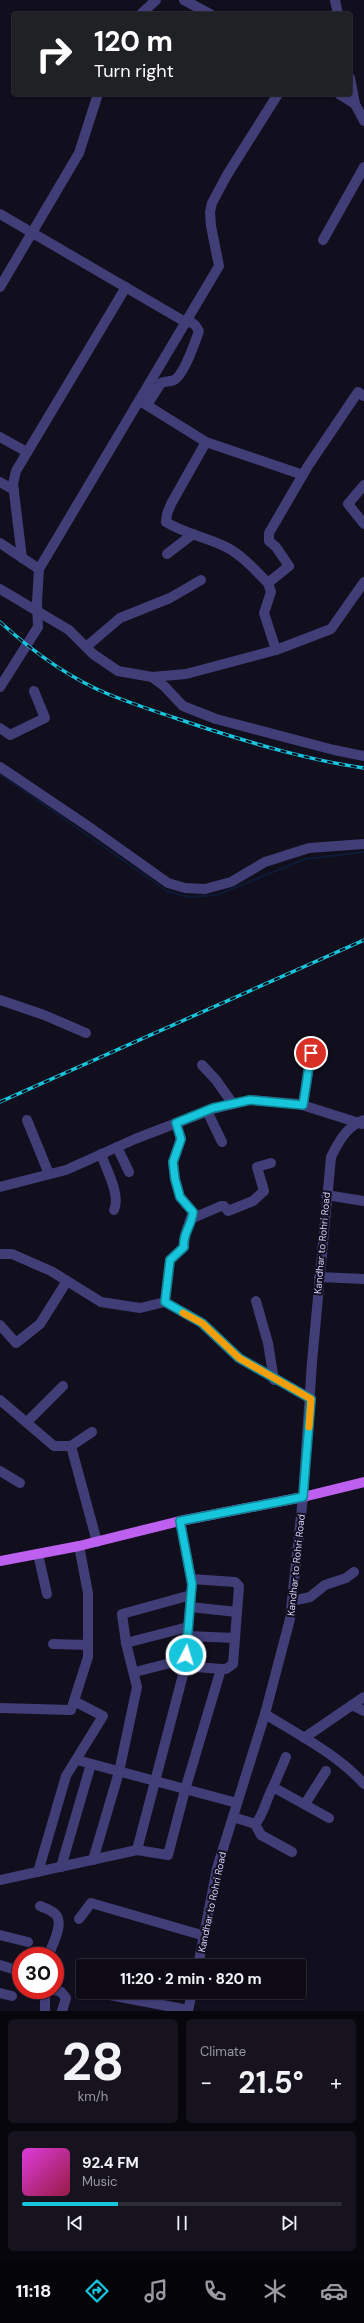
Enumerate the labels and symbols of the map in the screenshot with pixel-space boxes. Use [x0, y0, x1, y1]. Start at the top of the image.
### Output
pin [294, 1036, 328, 1070]
street label: Kandhar to Rohri Road [311, 1191, 333, 1295]
street label: Kandhar to Rohri Road [284, 1513, 308, 1617]
position arrow [165, 1634, 207, 1676]
street label: Kandhar to Rohri Road [195, 1851, 229, 1953]
speed limit sign: 30 [12, 1947, 64, 1999]

